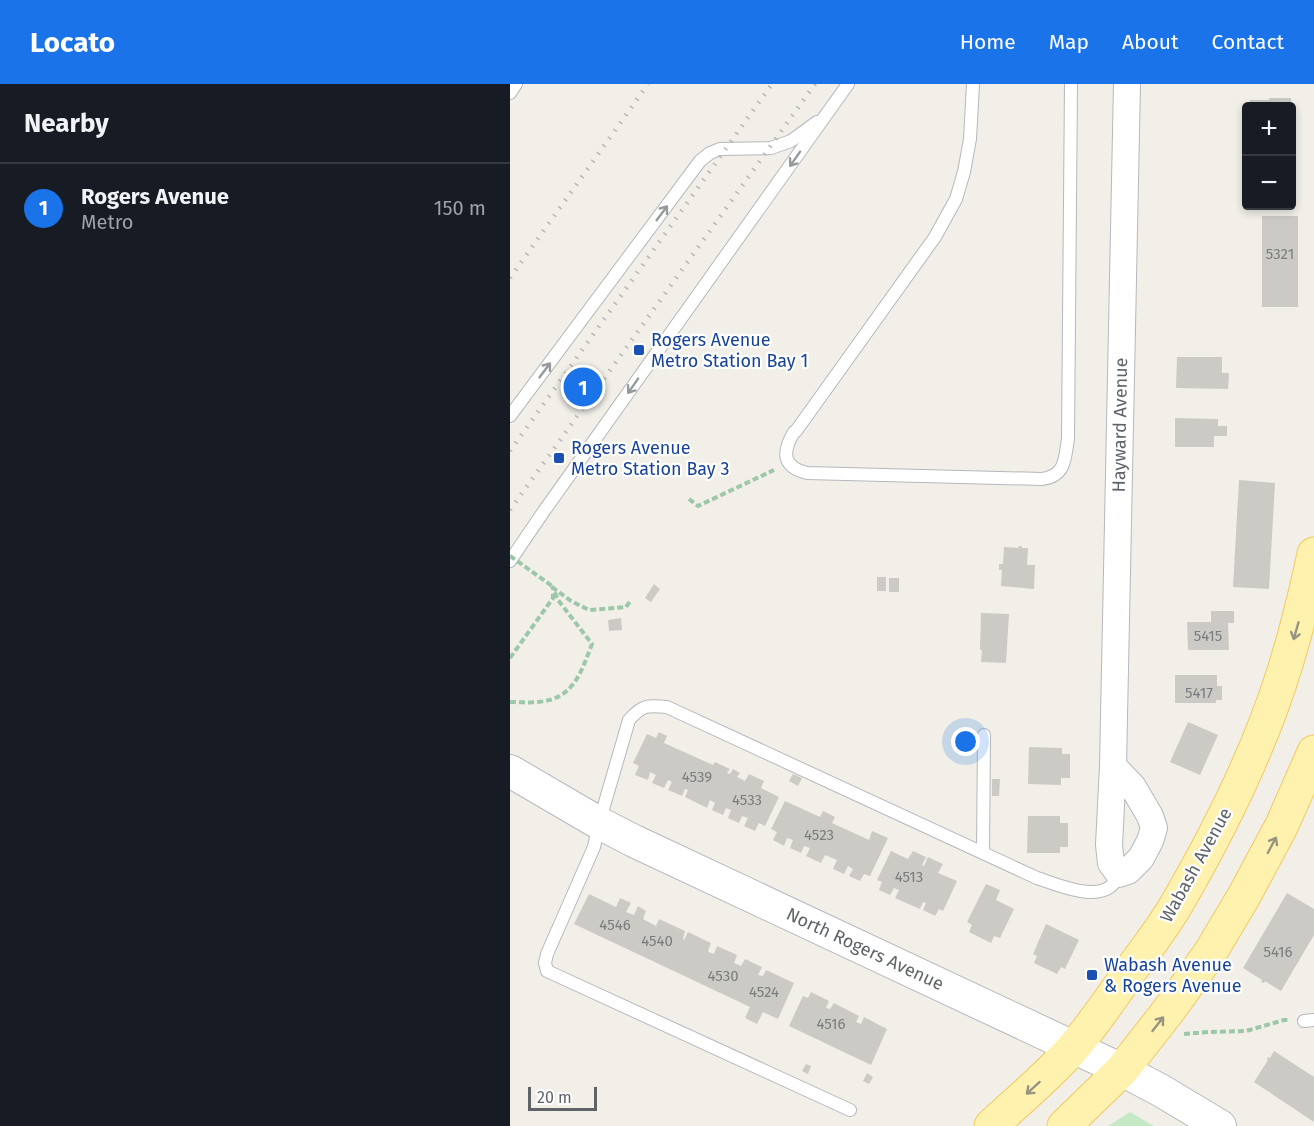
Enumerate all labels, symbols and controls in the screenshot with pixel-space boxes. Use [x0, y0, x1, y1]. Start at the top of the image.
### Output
text: Locato [30, 26, 115, 59]
text: Home [960, 29, 1016, 55]
text: Map [1049, 29, 1089, 55]
text: About [1122, 29, 1179, 55]
text: Contact [1212, 29, 1284, 55]
map controls [1242, 102, 1296, 210]
button: + [1242, 102, 1296, 156]
text: Nearby [24, 108, 109, 139]
one-way arrow [789, 150, 801, 166]
button: − [1242, 156, 1296, 210]
text: Rogers Avenue [81, 183, 229, 210]
text: 1 [39, 196, 48, 220]
text: 150 m [434, 196, 486, 220]
one-way arrow [655, 206, 668, 222]
text: Metro [81, 210, 133, 234]
house number: 5321 [1266, 245, 1294, 263]
place label: Rogers Avenue Metro Station Bay 1 [651, 329, 808, 372]
marker: Rogers Avenue Metro Station Bay 1 [632, 343, 646, 357]
street label: Hayward Avenue [1108, 357, 1132, 493]
one-way arrow [539, 362, 551, 378]
pin: 1 [564, 364, 602, 410]
one-way arrow [627, 377, 639, 394]
place label: Rogers Avenue Metro Station Bay 3 [571, 437, 729, 480]
marker: Rogers Avenue Metro Station Bay 3 [552, 451, 566, 465]
one-way arrow [1289, 621, 1301, 640]
house number: 5415 [1194, 627, 1222, 645]
house number: 5417 [1185, 684, 1213, 702]
your location [951, 727, 980, 756]
house number: 4539 [682, 768, 712, 786]
house number: 4533 [732, 791, 762, 809]
street label: Wabash Avenue [1155, 804, 1237, 926]
house number: 4523 [804, 826, 834, 844]
one-way arrow [1266, 836, 1278, 854]
house number: 4513 [895, 868, 923, 886]
street label: North Rogers Avenue [783, 903, 947, 995]
house number: 4546 [599, 916, 631, 934]
house number: 4540 [641, 932, 673, 950]
house number: 5416 [1263, 943, 1293, 961]
place label: Wabash Avenue & Rogers Avenue [1104, 954, 1242, 997]
house number: 4530 [707, 967, 739, 985]
marker: Wabash Avenue & Rogers Avenue [1085, 968, 1099, 982]
house number: 4524 [749, 983, 779, 1001]
house number: 4516 [816, 1015, 846, 1033]
one-way arrow [1151, 1016, 1164, 1032]
one-way arrow [1025, 1080, 1040, 1095]
scale bar [528, 1084, 597, 1112]
text: 20 m [537, 1088, 572, 1107]

